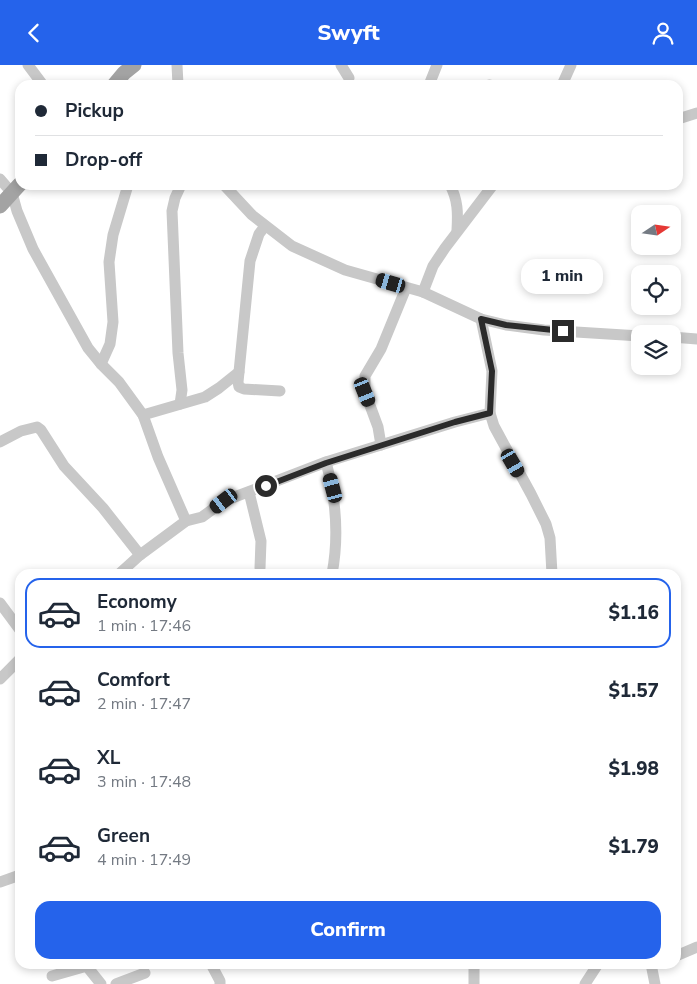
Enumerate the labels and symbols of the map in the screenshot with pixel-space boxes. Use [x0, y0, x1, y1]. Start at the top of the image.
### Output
north arrow [631, 205, 681, 255]
callout: 1 min [522, 259, 604, 293]
car [374, 272, 407, 294]
route end [552, 320, 574, 342]
car [352, 375, 377, 409]
car [499, 446, 526, 480]
car [321, 472, 344, 504]
route start [255, 475, 277, 497]
car [207, 486, 240, 516]

